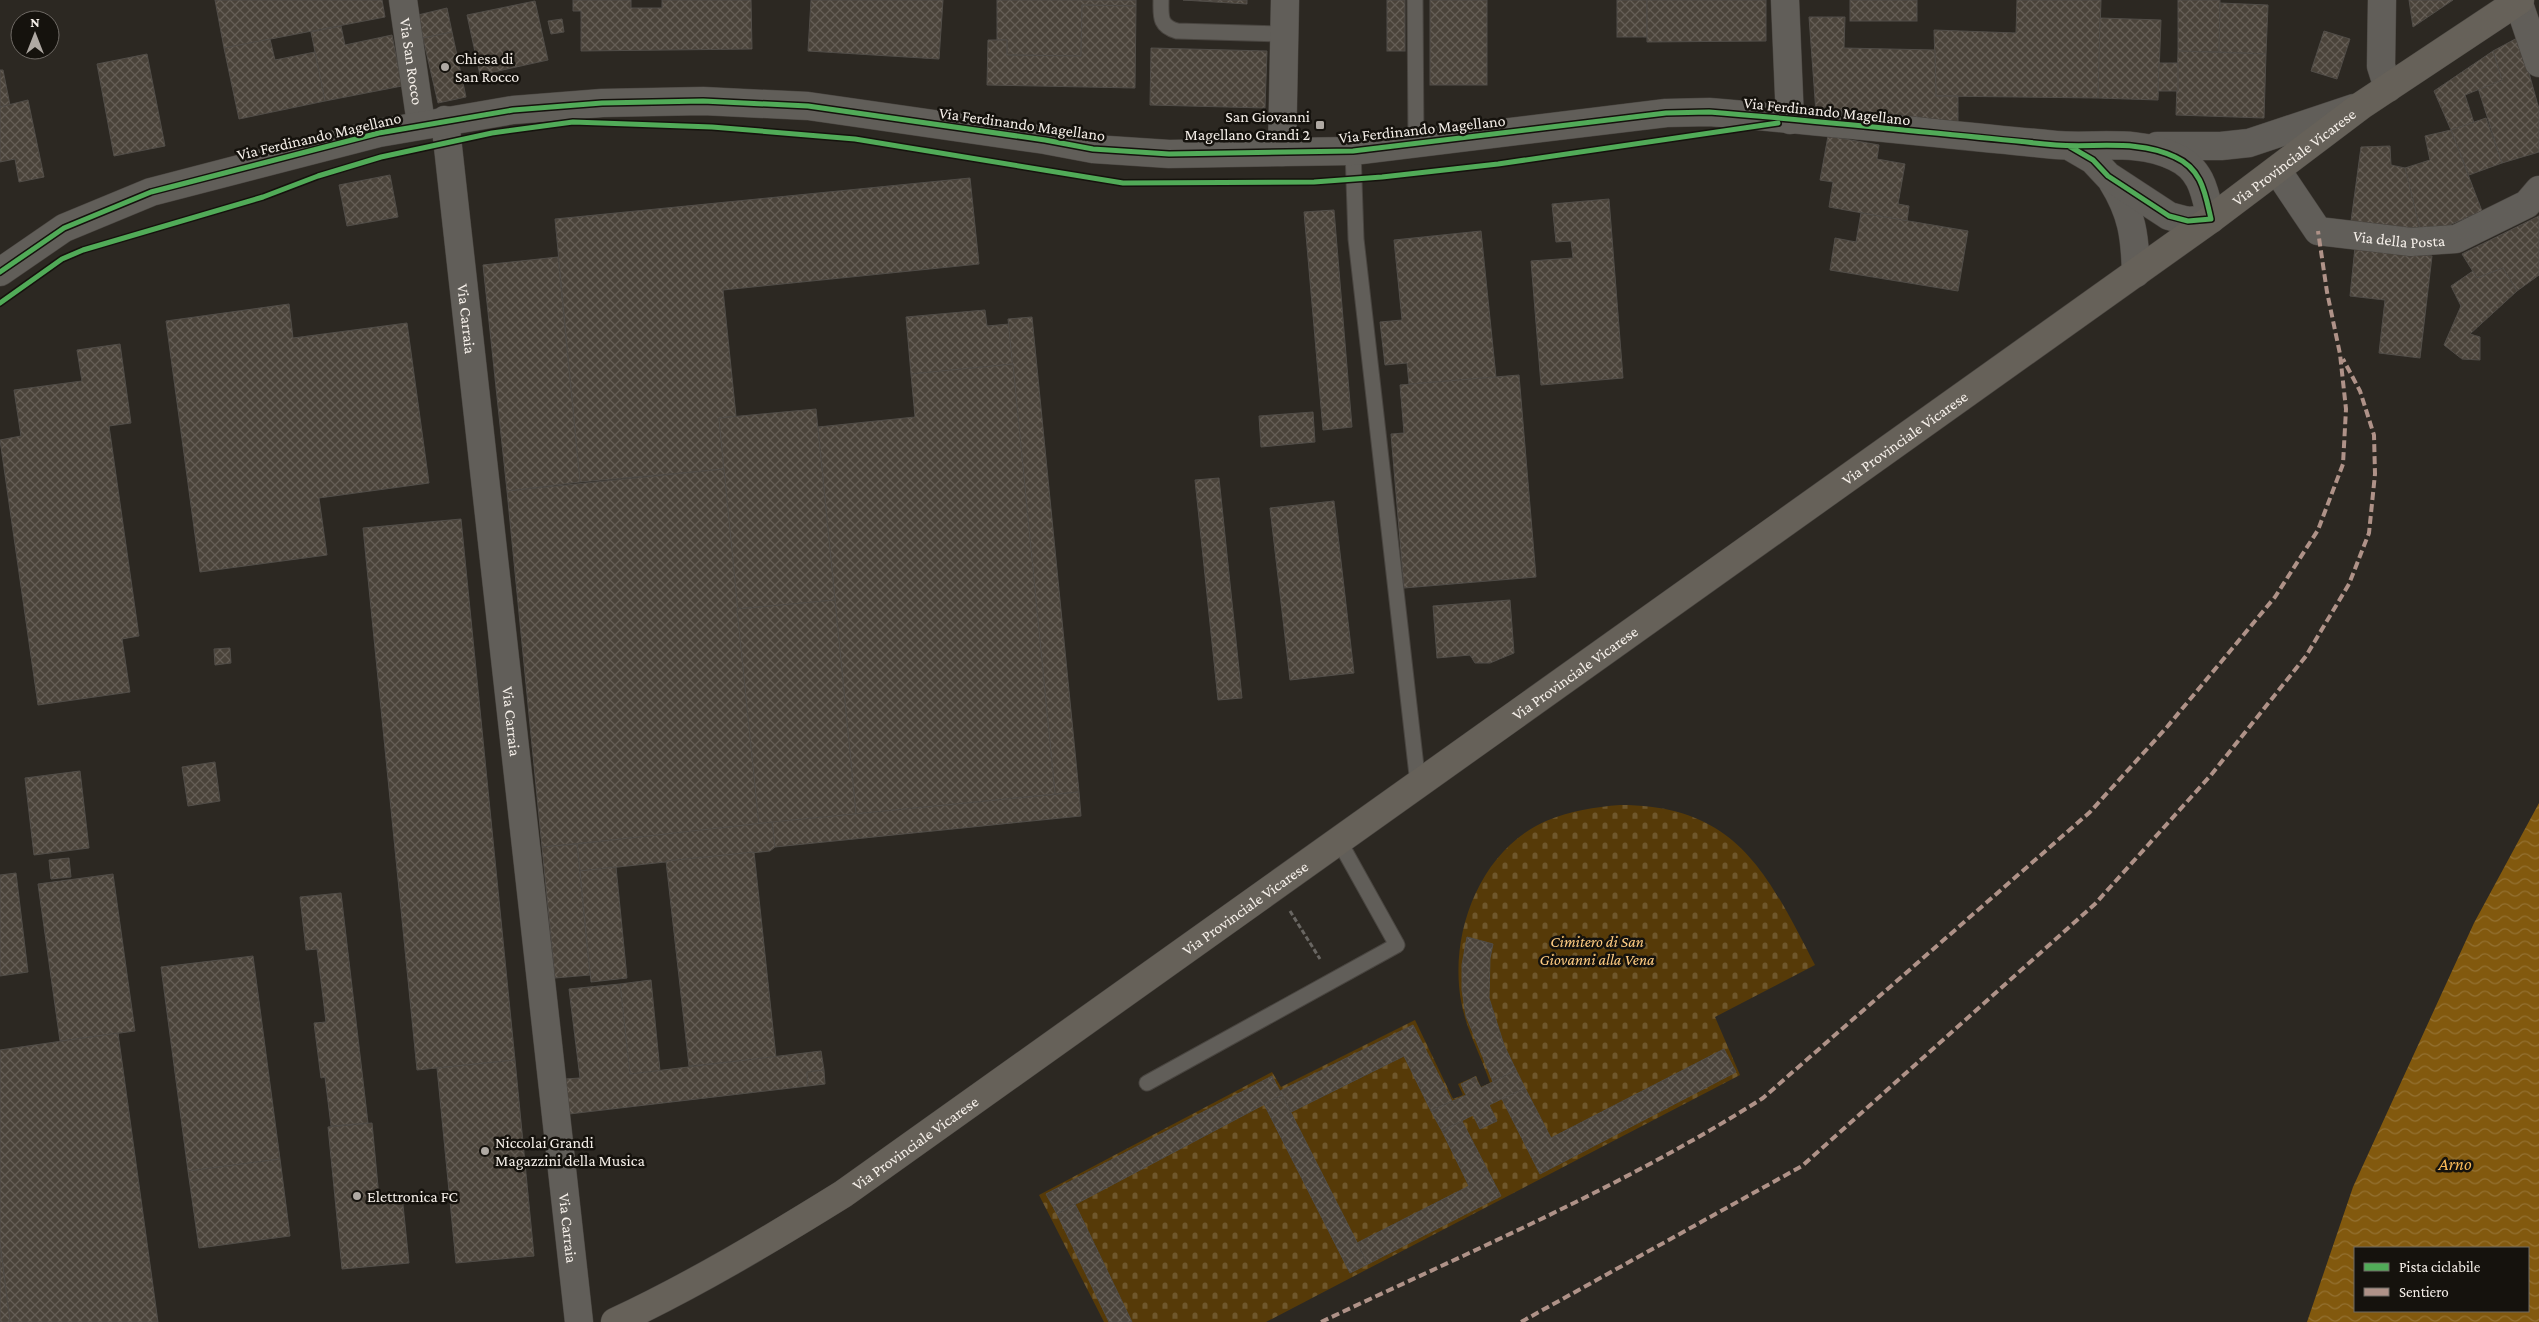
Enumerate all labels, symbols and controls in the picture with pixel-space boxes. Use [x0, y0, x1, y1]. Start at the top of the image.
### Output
north arrow [10, 10, 60, 60]
text: N [30, 14, 40, 30]
street label: Via San Rocco [397, 17, 427, 106]
place label: Chiesa di San Rocco [455, 50, 519, 85]
marker: Chiesa di San Rocco [439, 61, 451, 73]
street label: Via Ferdinando Magellano [1743, 94, 1911, 129]
street label: Via Ferdinando Magellano [938, 104, 1106, 145]
street label: Via Provinciale Vicarese [2229, 105, 2359, 209]
place label: San Giovanni Magellano Grandi 2 [1185, 108, 1310, 144]
street label: Via Ferdinando Magellano [235, 109, 403, 164]
street label: Via Ferdinando Magellano [1338, 112, 1506, 147]
marker: San Giovanni Magellano Grandi 2 [1314, 119, 1326, 131]
street label: Via della Posta [2352, 227, 2446, 251]
street label: Via Carraia [455, 283, 480, 355]
street label: Via Provinciale Vicarese [1838, 387, 1970, 488]
street label: Via Provinciale Vicarese [1508, 622, 1641, 723]
street label: Via Carraia [500, 685, 524, 758]
street label: Via Provinciale Vicarese [1179, 857, 1311, 958]
park label: Cimitero di San Giovanni alla Vena [1539, 933, 1655, 968]
street label: Via Provinciale Vicarese [849, 1092, 981, 1193]
place label: Niccolai Grandi Magazzini della Musica [495, 1134, 645, 1170]
marker: Niccolai Grandi Magazzini della Musica [479, 1145, 491, 1157]
water label: Arno [2437, 1154, 2472, 1174]
place label: Elettronica FC [367, 1188, 458, 1205]
marker: Elettronica FC [351, 1190, 363, 1202]
street label: Via Carraia [556, 1192, 581, 1265]
legend [2354, 1247, 2529, 1312]
text: Pista ciclabile [2399, 1259, 2481, 1275]
text: Sentiero [2399, 1284, 2449, 1300]

